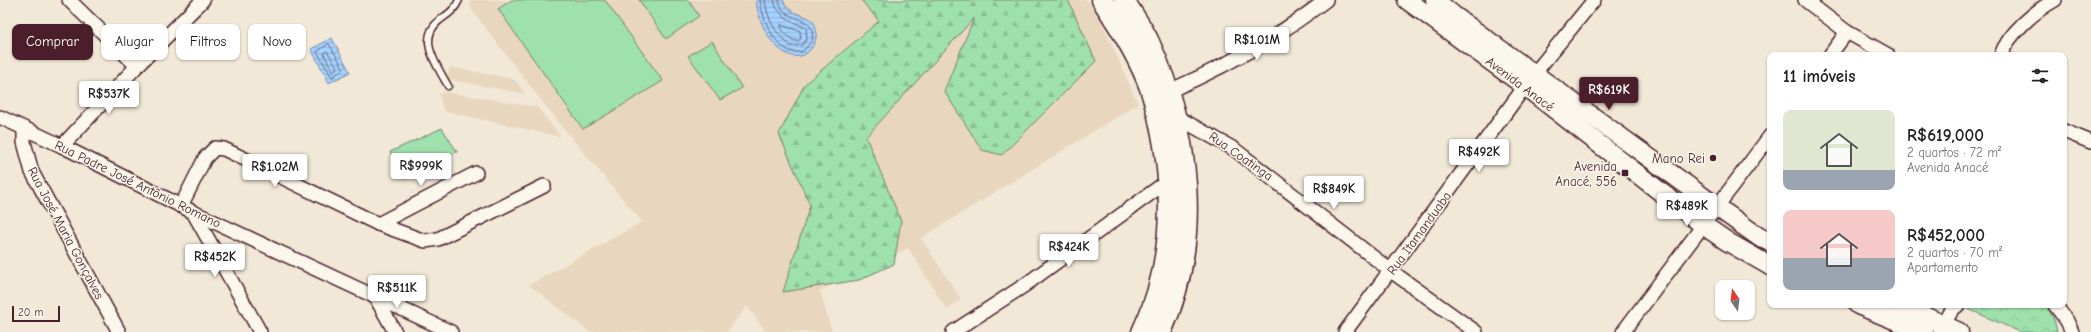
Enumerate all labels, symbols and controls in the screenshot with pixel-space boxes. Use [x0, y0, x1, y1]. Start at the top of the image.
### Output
chip: Comprar [12, 24, 93, 60]
chip: Alugar [101, 24, 168, 60]
chip: Filtros [176, 24, 240, 60]
chip: Novo [248, 24, 306, 60]
pin: R$1.01M [1220, 27, 1294, 61]
text: R$1.01M [1234, 32, 1280, 47]
street label: Avenida Anacé [1483, 53, 1557, 115]
icon: filters [2029, 65, 2051, 87]
text: 11 imóveis [1783, 67, 1855, 86]
pin: R$619K [1576, 77, 1642, 111]
pin: R$537K [76, 81, 142, 115]
text: R$619K [1588, 82, 1630, 97]
text: R$537K [88, 86, 130, 101]
icon: home [1815, 126, 1863, 174]
text: R$619,000 [1907, 126, 1984, 145]
street label: Rua Coatinga [1206, 128, 1276, 184]
street label: Rua Padre José Antônio Romano [53, 137, 224, 231]
pin: R$492K [1446, 139, 1512, 173]
text: R$492K [1458, 144, 1500, 159]
text: 2 quartos · 72 m² [1907, 145, 2001, 160]
place label: Mano Rei [1652, 151, 1705, 166]
pin: R$999K [388, 153, 454, 187]
marker: Mano Rei [1708, 153, 1718, 163]
pin: R$1.02M [238, 154, 312, 188]
text: R$999K [399, 158, 443, 173]
text: R$1.02M [251, 159, 299, 174]
place label: Avenida Anacé, 556 [1555, 159, 1617, 189]
text: Avenida Anacé [1907, 160, 1989, 175]
street label: Rua José Maria Gonçalves [25, 164, 107, 302]
marker: Avenida Anacé, 556 [1620, 168, 1630, 178]
pin: R$849K [1301, 176, 1367, 210]
text: R$849K [1313, 181, 1355, 196]
street label: Rua Itamanduaba [1384, 188, 1454, 278]
pin: R$489K [1654, 193, 1720, 227]
text: R$489K [1666, 198, 1708, 213]
icon: home [1815, 226, 1863, 274]
text: R$452,000 [1907, 226, 1985, 245]
pin: R$424K [1036, 234, 1102, 268]
text: R$424K [1048, 239, 1090, 254]
pin: R$452K [182, 244, 248, 278]
text: 2 quartos · 70 m² [1907, 245, 2002, 260]
text: R$452K [194, 249, 236, 264]
text: Apartamento [1907, 260, 1978, 275]
pin: R$511K [364, 275, 430, 309]
text: R$511K [377, 280, 417, 295]
north arrow [1715, 280, 1755, 320]
map controls [1715, 280, 1755, 320]
scale bar [12, 304, 60, 323]
text: 20 m [18, 306, 43, 319]

